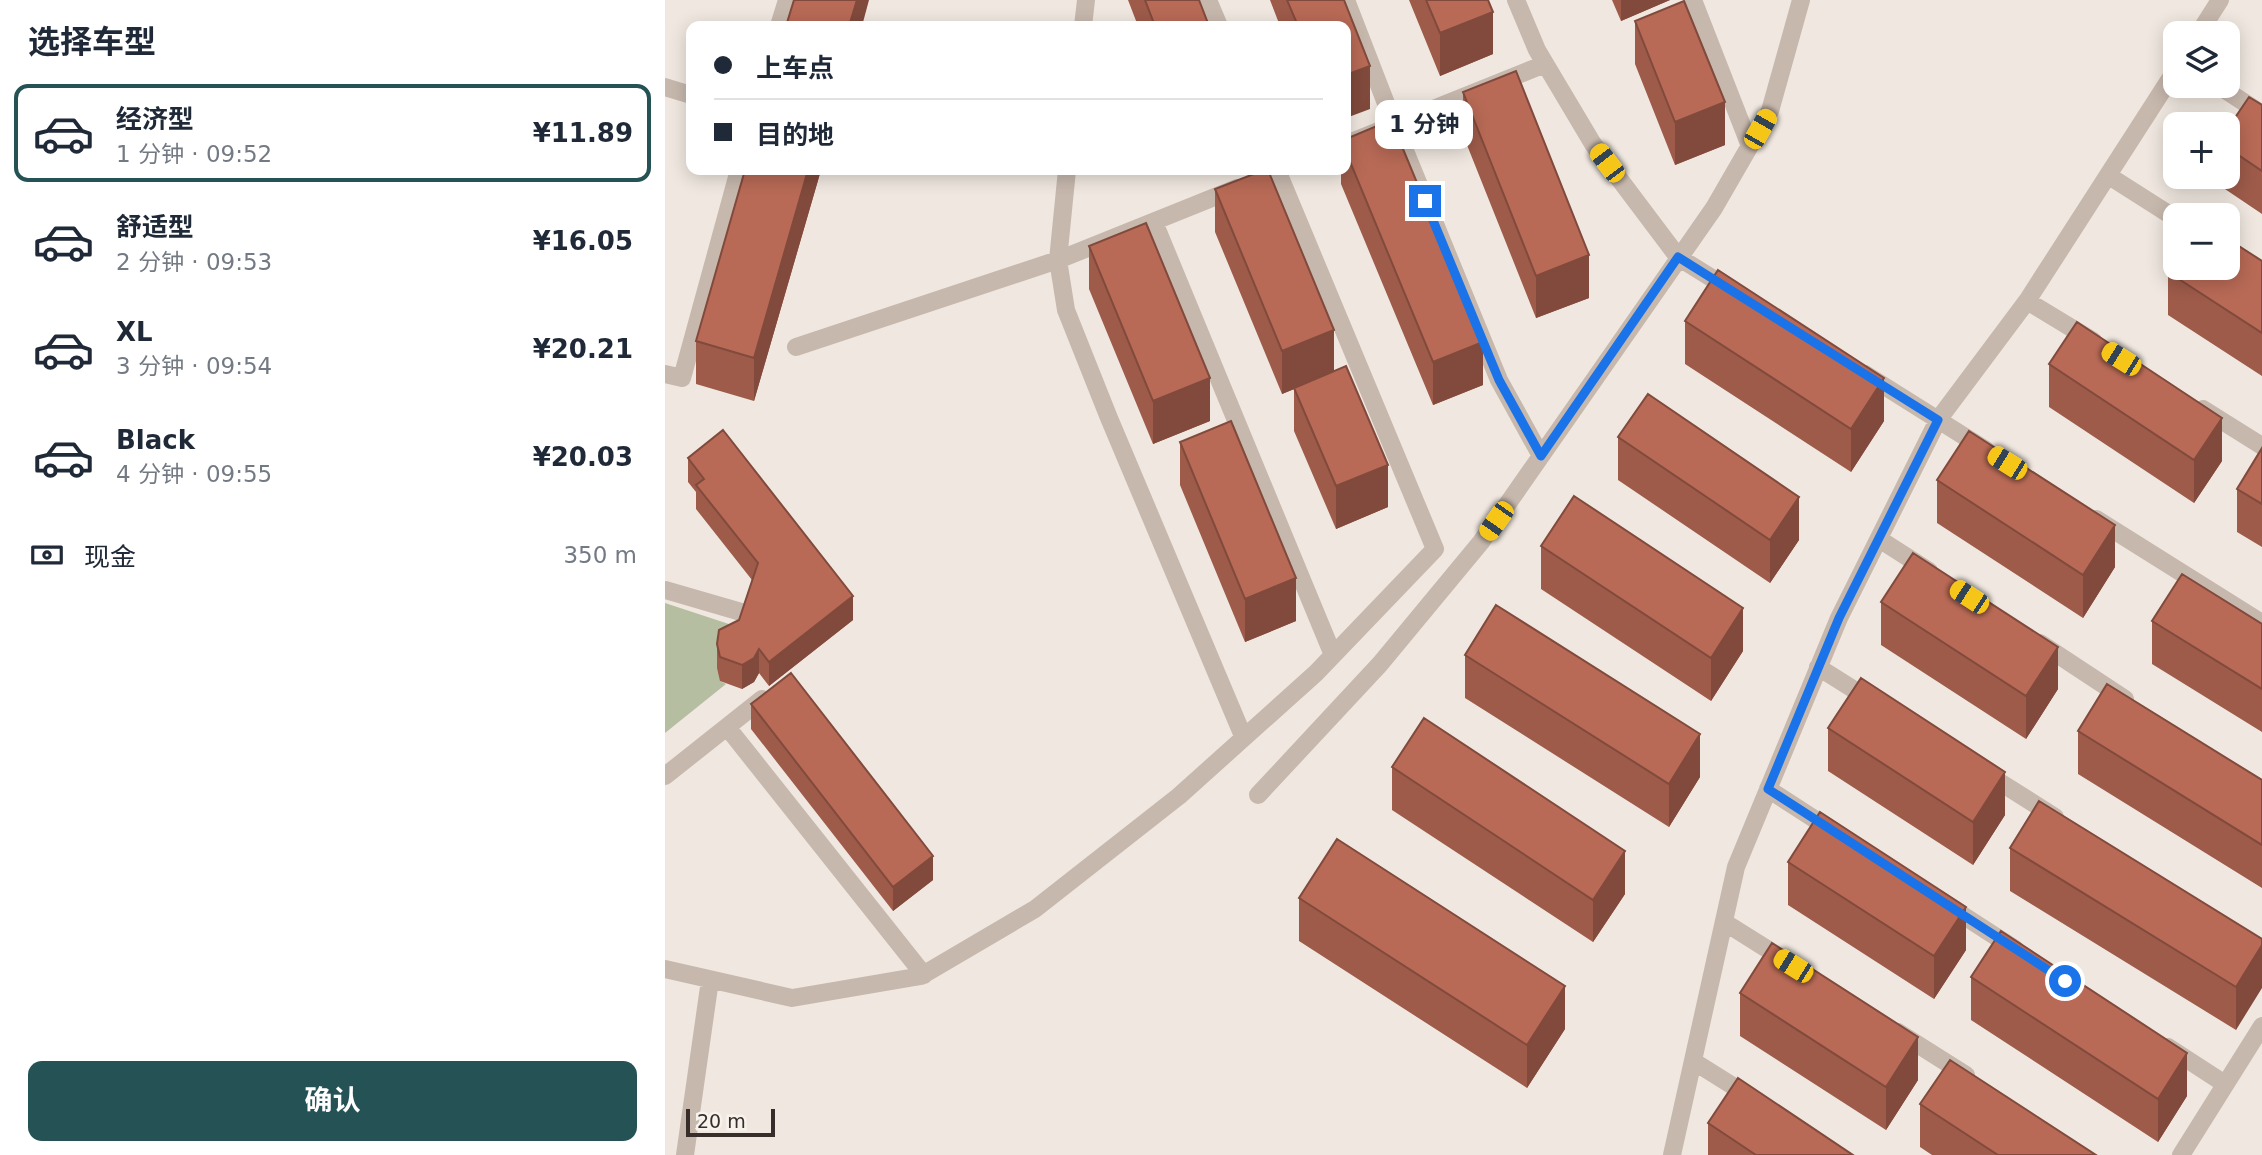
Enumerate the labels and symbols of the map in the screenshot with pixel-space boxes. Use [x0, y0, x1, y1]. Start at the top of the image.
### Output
callout: 1 分钟 [1376, 100, 1474, 148]
car [1741, 106, 1780, 152]
car [1586, 140, 1629, 186]
route end [1409, 185, 1441, 217]
car [2098, 339, 2145, 379]
car [1984, 443, 2031, 483]
car [1476, 498, 1517, 544]
car [1946, 577, 1993, 617]
car [1770, 946, 1817, 986]
route start [2049, 965, 2081, 997]
scale bar [686, 1106, 775, 1138]

